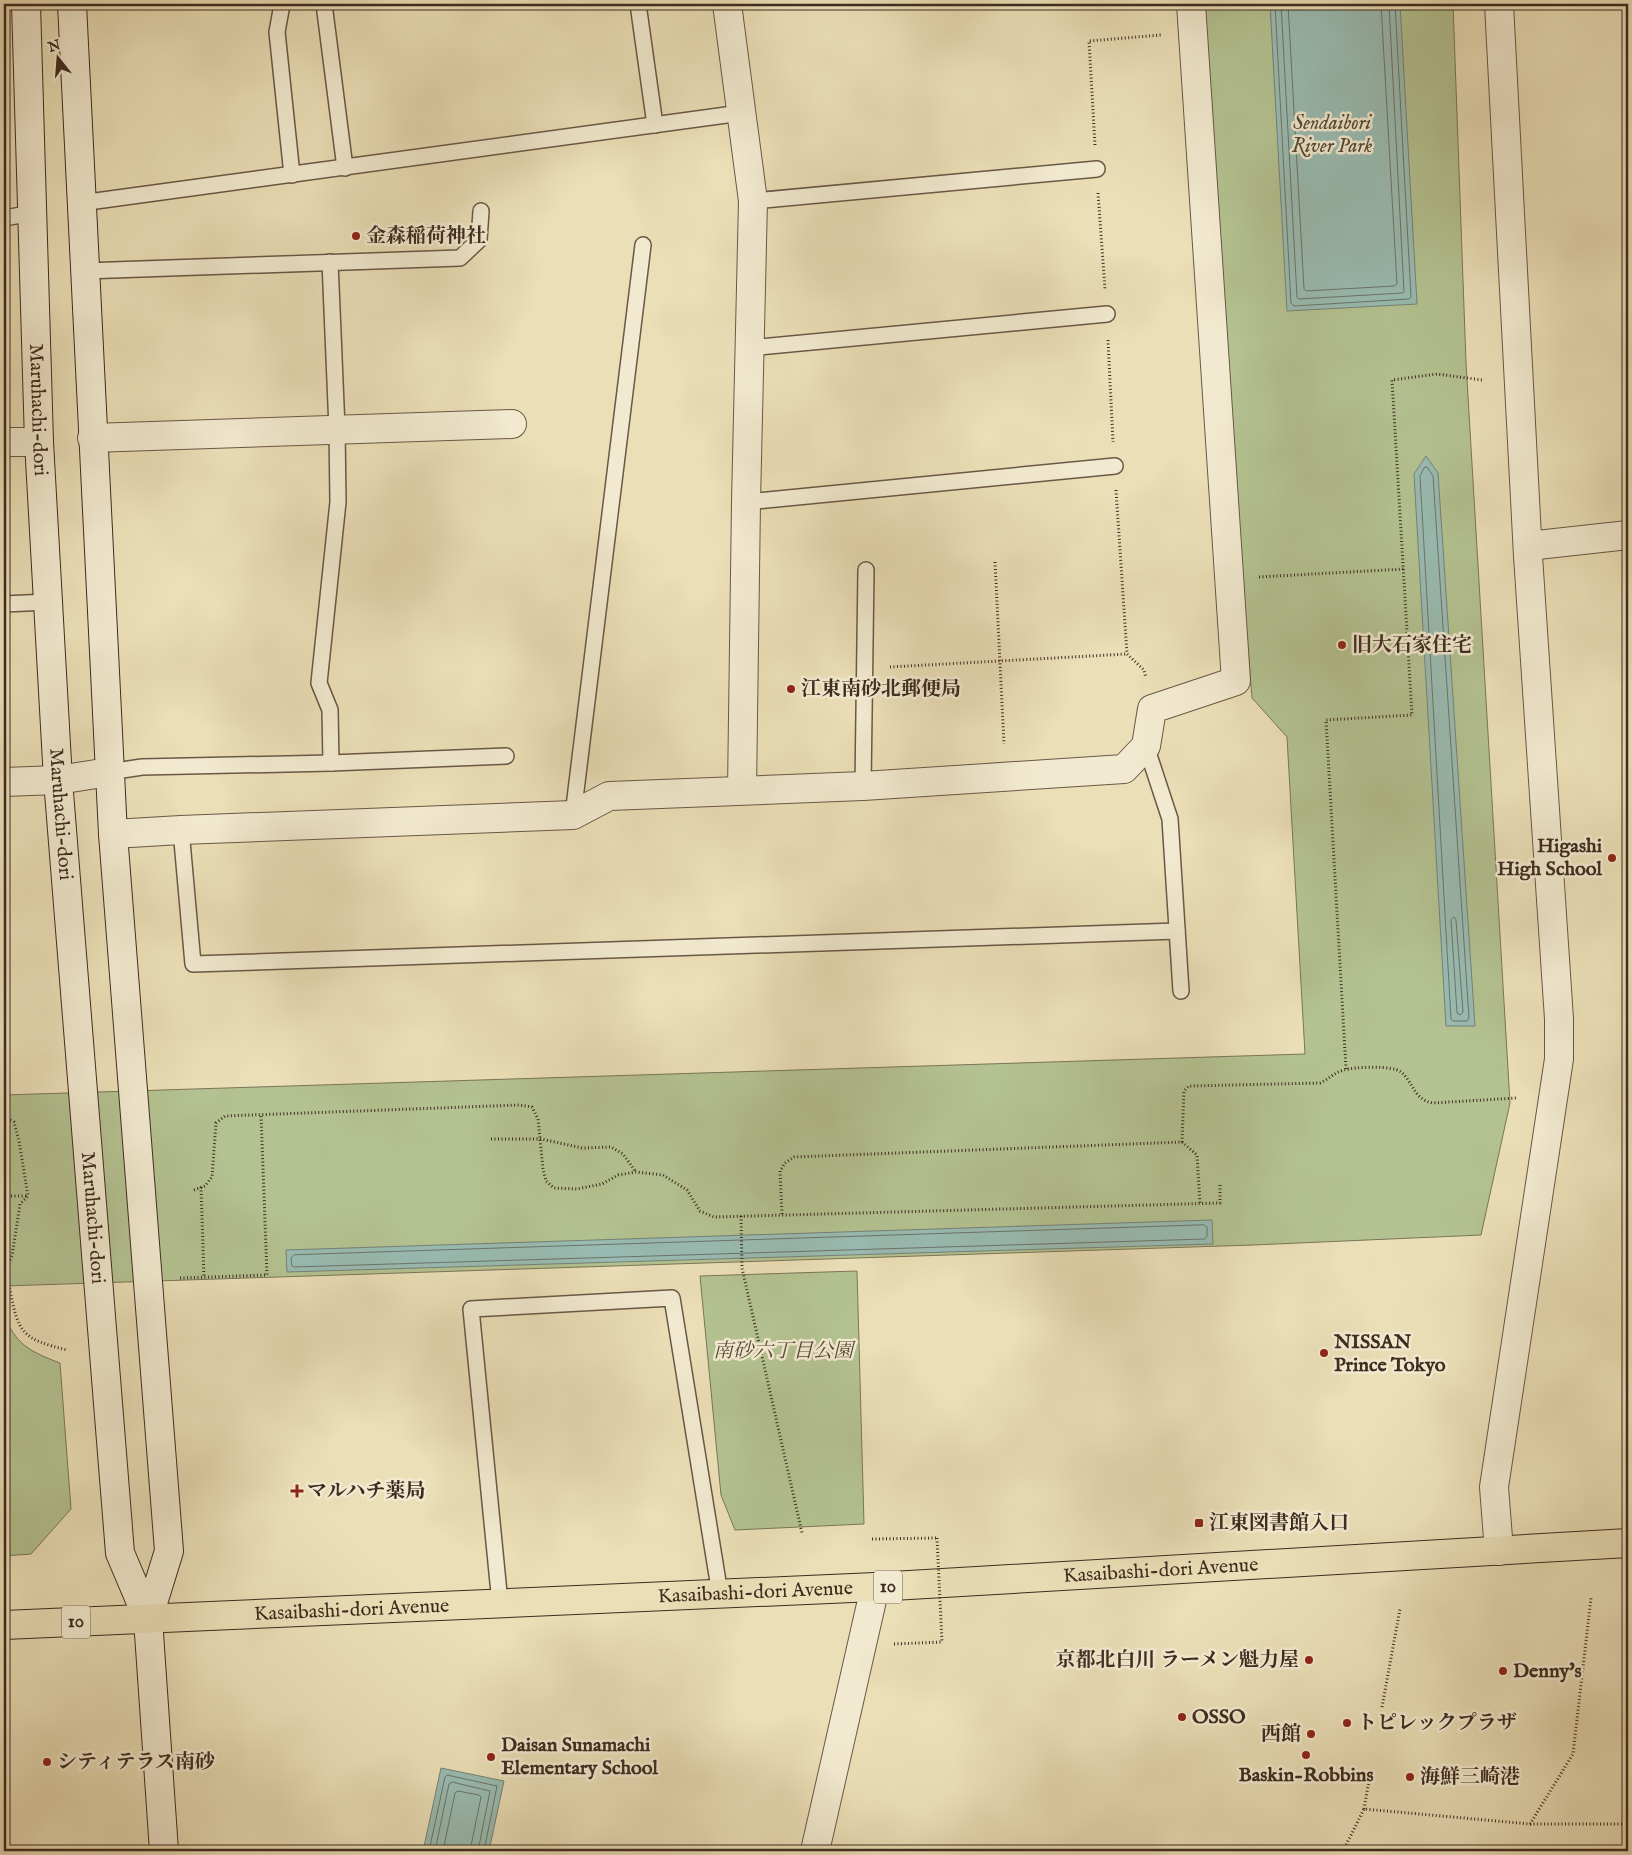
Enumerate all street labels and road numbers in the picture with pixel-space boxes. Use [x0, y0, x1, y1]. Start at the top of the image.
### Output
street label: Maruhachi-dori [24, 343, 53, 477]
street label: Maruhachi-dori [44, 747, 78, 881]
street label: Maruhachi-dori [75, 1151, 111, 1285]
street label: Kasaibashi-dori Avenue [1062, 1552, 1259, 1588]
road number: 10 [874, 1570, 902, 1604]
street label: Kasaibashi-dori Avenue [657, 1575, 853, 1609]
street label: Kasaibashi-dori Avenue [253, 1593, 450, 1627]
road number: 10 [62, 1605, 90, 1638]

